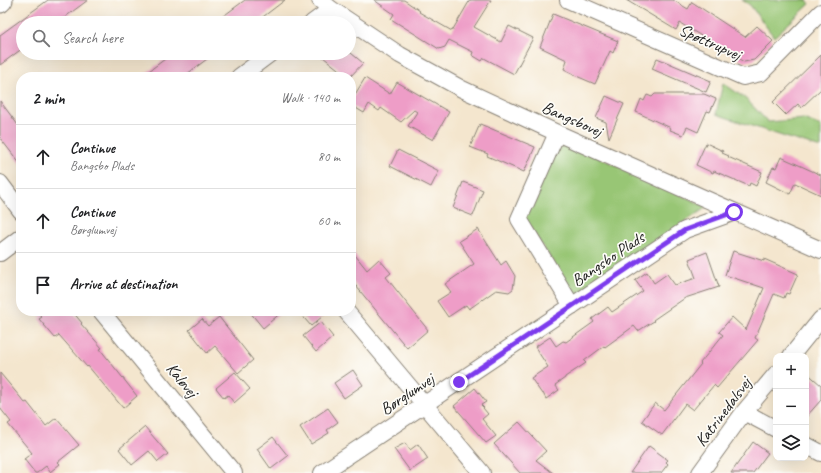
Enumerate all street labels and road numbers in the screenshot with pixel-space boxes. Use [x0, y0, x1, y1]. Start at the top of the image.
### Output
street label: Spøttrupvej [676, 19, 746, 66]
street label: Bangsbovej [539, 96, 608, 143]
street label: Bangsbo Plads [568, 226, 650, 291]
street label: Kaløvej [162, 358, 204, 404]
street label: Børglumvej [376, 367, 440, 420]
street label: Katrinedalsvej [690, 371, 757, 451]

